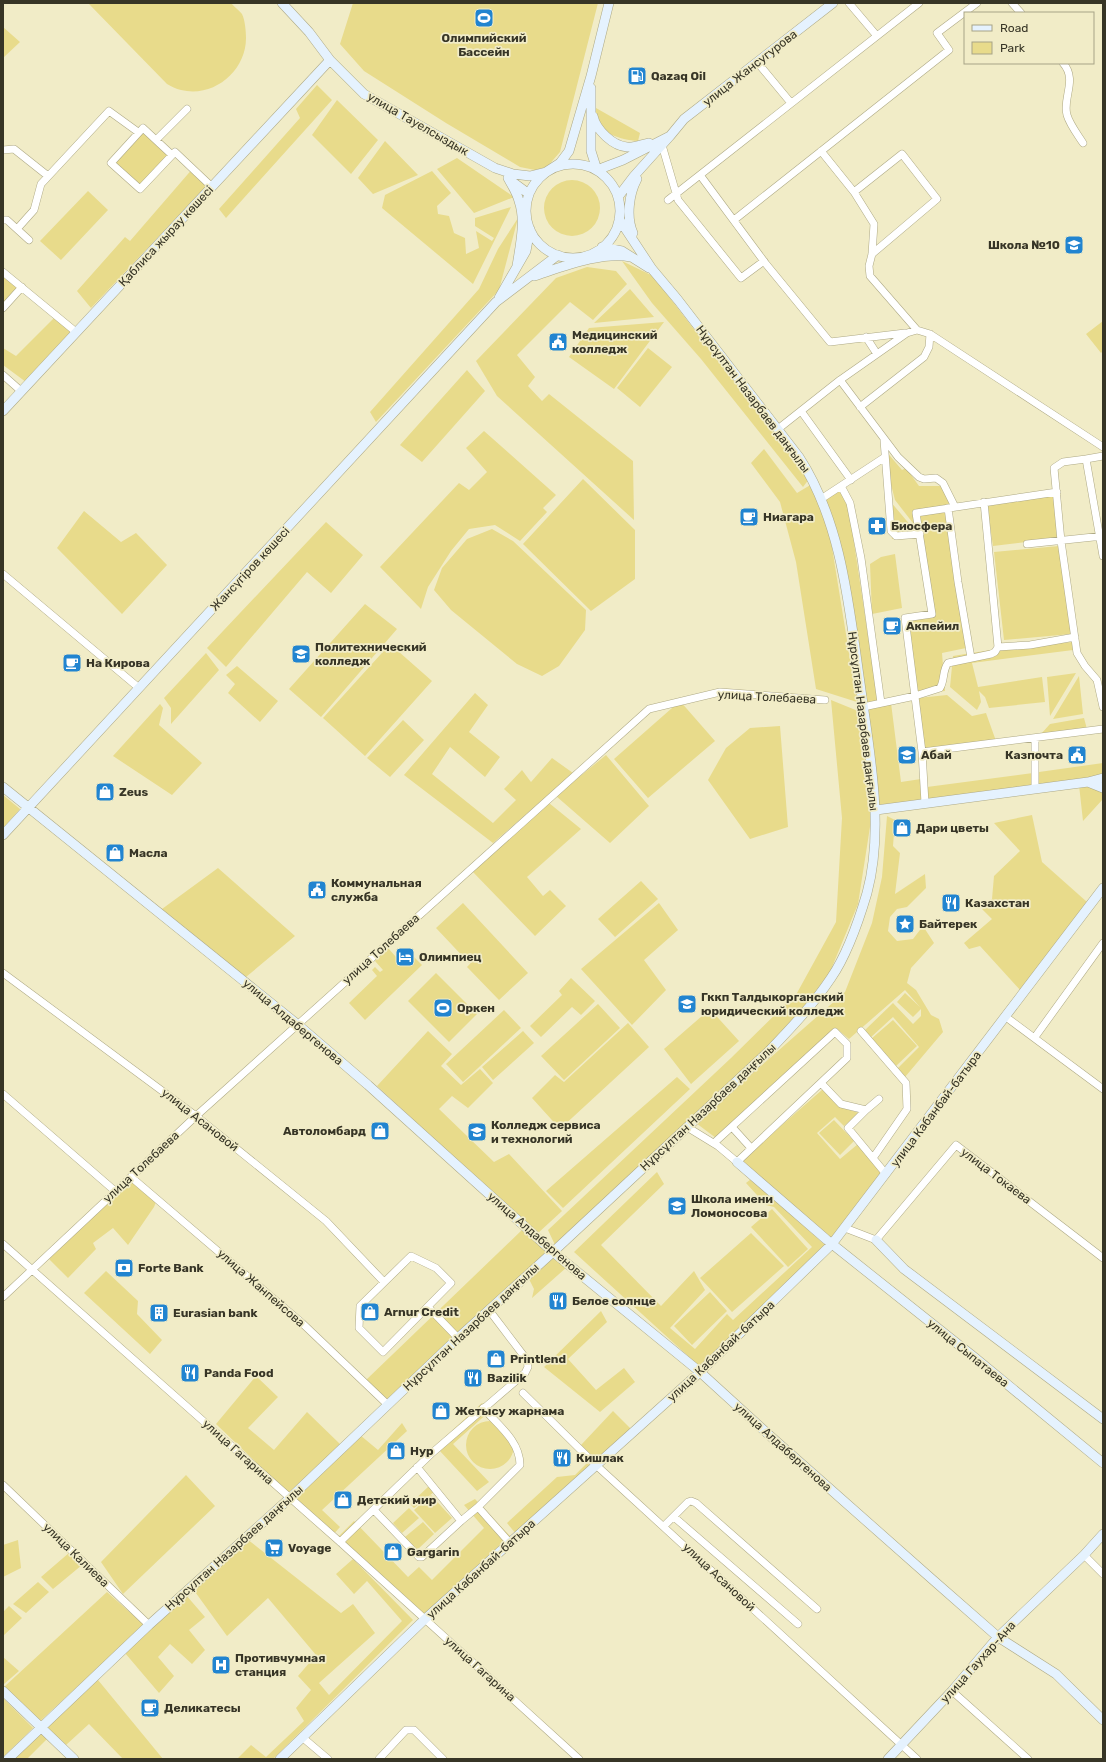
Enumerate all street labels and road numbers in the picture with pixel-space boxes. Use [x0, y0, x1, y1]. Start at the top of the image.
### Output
street label: улица Жансугурова [700, 27, 800, 109]
street label: улица Тауелсыздык [365, 89, 472, 159]
street label: Қаблиса жырау көшесі [116, 183, 216, 289]
street label: Нұрсұлтан Назарбаев даңғылы [693, 323, 813, 475]
street label: Жансүгіров көшесі [207, 524, 293, 614]
street label: Нұрсұлтан Назарбаев даңғылы [845, 631, 881, 811]
street label: улица Толебаева [717, 687, 817, 707]
street label: улица Толебаева [340, 911, 422, 987]
street label: улица Алдабергенова [240, 976, 346, 1068]
street label: Нұрсұлтан Назарбаев даңғылы [637, 1040, 779, 1174]
street label: улица Кабанбай-батыра [888, 1048, 984, 1170]
street label: улица Асановой [159, 1086, 241, 1154]
street label: улица Толебаева [100, 1128, 182, 1206]
street label: улица Токаева [958, 1145, 1034, 1207]
street label: улица Алдабергенова [485, 1189, 589, 1283]
street label: улица Жанпейсова [214, 1246, 308, 1330]
street label: Нұрсұлтан Назарбаев даңғылы [400, 1260, 542, 1394]
street label: улица Кабанбай-батыра [665, 1298, 777, 1404]
street label: улица Сыпатаева [925, 1316, 1011, 1390]
street label: улица Алдабергенова [731, 1399, 835, 1495]
street label: улица Гагарина [200, 1417, 276, 1487]
street label: Нұрсұлтан Назарбаев даңғылы [162, 1482, 306, 1614]
street label: улица Кабанбай-батыра [424, 1516, 538, 1622]
street label: улица Калиева [40, 1520, 112, 1590]
street label: улица Асановой [680, 1540, 758, 1614]
street label: улица Гаухар-Ана [938, 1618, 1018, 1706]
street label: улица Гагарина [442, 1634, 518, 1704]

